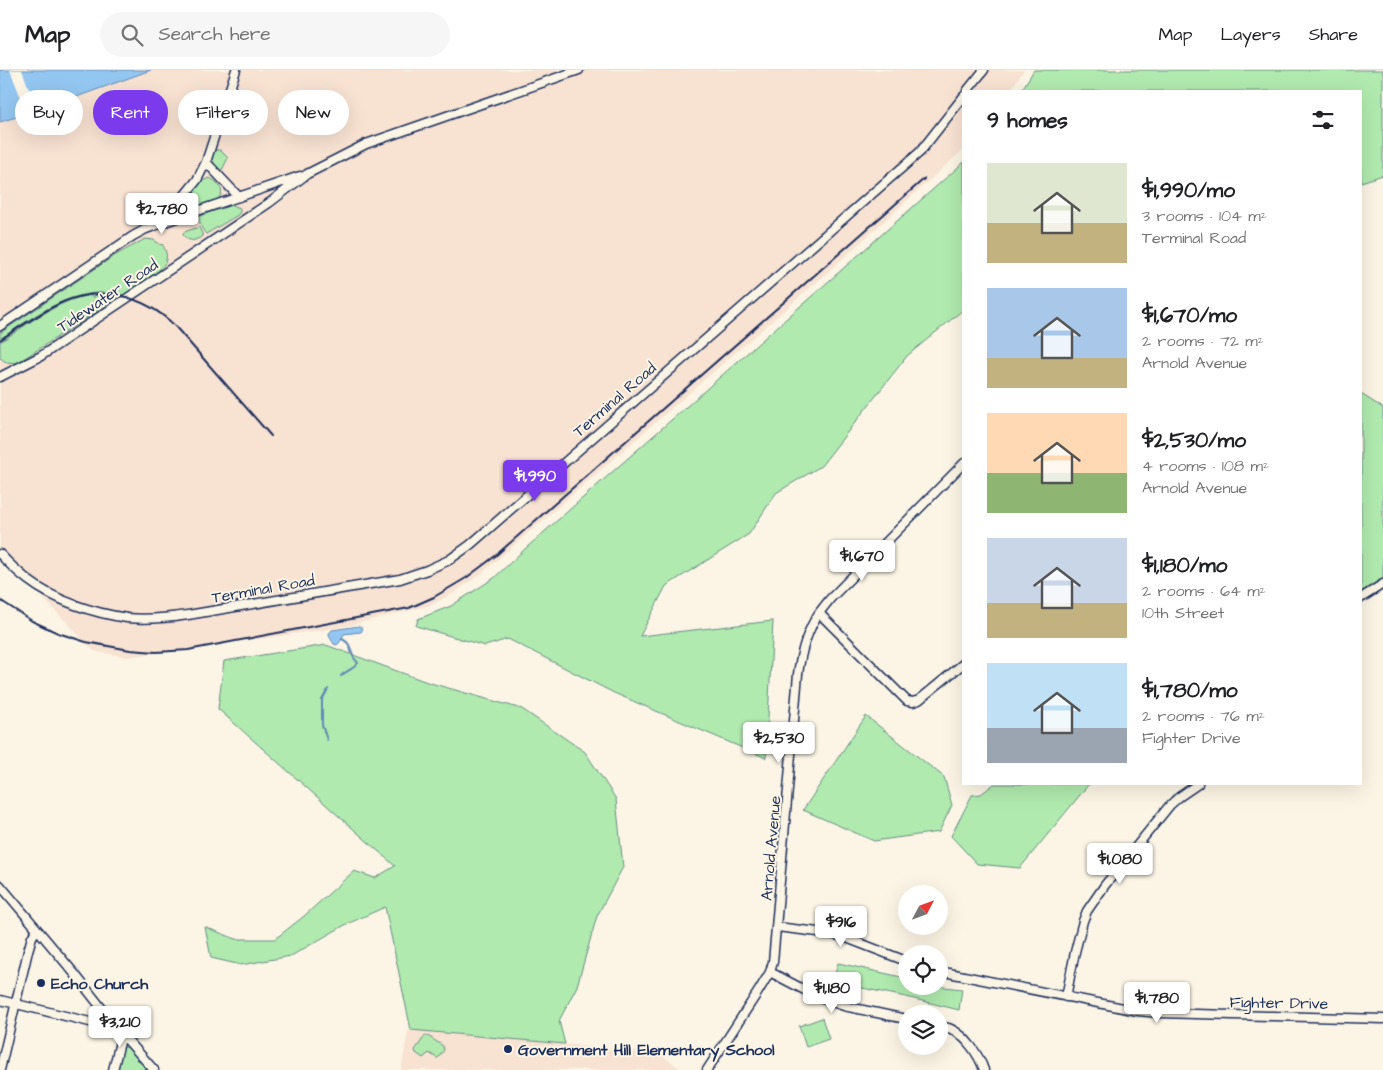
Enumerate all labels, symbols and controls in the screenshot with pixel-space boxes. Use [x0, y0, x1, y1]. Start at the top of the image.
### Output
search box [100, 12, 450, 57]
text: Map [25, 18, 70, 52]
icon: search [118, 21, 146, 49]
text: Search here [158, 21, 271, 48]
text: Map [1158, 22, 1192, 47]
text: Layers [1220, 22, 1281, 47]
text: Share [1309, 22, 1358, 47]
chip: Buy [15, 90, 83, 135]
chip: Rent [93, 90, 168, 135]
chip: Filters [178, 90, 268, 135]
chip: New [278, 90, 349, 135]
text: 9 homes [987, 106, 1068, 135]
icon: filters [1309, 106, 1337, 134]
text: $1,990/mo [1142, 176, 1235, 205]
icon: home [1027, 183, 1087, 243]
pin: $2,780 [121, 192, 203, 235]
text: $2,780 [136, 198, 188, 220]
text: 3 rooms · 104 m² [1142, 205, 1267, 227]
text: Terminal Road [1142, 227, 1246, 249]
street label: Tidewater Road [53, 254, 162, 338]
text: $1,670/mo [1142, 301, 1237, 330]
icon: home [1027, 308, 1087, 368]
text: 2 rooms · 72 m² [1142, 330, 1264, 352]
text: Arnold Avenue [1142, 352, 1247, 374]
street label: Terminal Road [568, 357, 661, 442]
text: $2,530/mo [1142, 426, 1246, 455]
icon: home [1027, 433, 1087, 493]
text: 4 rooms · 108 m² [1142, 455, 1269, 477]
pin: $1,990 [494, 460, 576, 502]
text: $1,990 [514, 465, 556, 487]
text: Arnold Avenue [1142, 477, 1247, 499]
pin: $1,670 [821, 540, 903, 582]
text: $1,670 [840, 545, 884, 567]
text: $1,180/mo [1142, 551, 1227, 580]
icon: home [1027, 558, 1087, 618]
street label: Terminal Road [210, 569, 316, 609]
text: 2 rooms · 64 m² [1142, 580, 1266, 602]
text: 10th Street [1142, 602, 1224, 624]
text: $1,780/mo [1142, 676, 1238, 705]
icon: home [1027, 683, 1087, 743]
text: 2 rooms · 76 m² [1142, 705, 1265, 727]
pin: $2,530 [738, 722, 820, 764]
text: $2,530 [754, 727, 804, 749]
text: Fighter Drive [1142, 727, 1241, 749]
street label: Arnold Avenue [755, 794, 787, 901]
pin: $1,080 [1079, 842, 1161, 885]
text: $1,080 [1098, 848, 1142, 870]
north arrow [898, 885, 948, 935]
map controls [898, 885, 948, 1055]
pin: $916 [811, 906, 871, 948]
text: $916 [826, 911, 856, 933]
button: locate [898, 945, 948, 995]
pin: $1,180 [791, 972, 873, 1014]
place label: Echo Church [51, 973, 149, 995]
marker: Echo Church [35, 977, 47, 989]
text: $1,180 [814, 977, 850, 999]
pin: $1,780 [1116, 982, 1198, 1024]
text: $1,780 [1135, 987, 1179, 1009]
street label: Fighter Drive [1229, 991, 1329, 1016]
button: layers [898, 1005, 948, 1055]
pin: $3,210 [79, 1006, 161, 1048]
text: $3,210 [99, 1011, 141, 1033]
place label: Government Hill Elementary School [518, 1039, 775, 1062]
marker: Government Hill Elementary School [502, 1043, 514, 1055]

